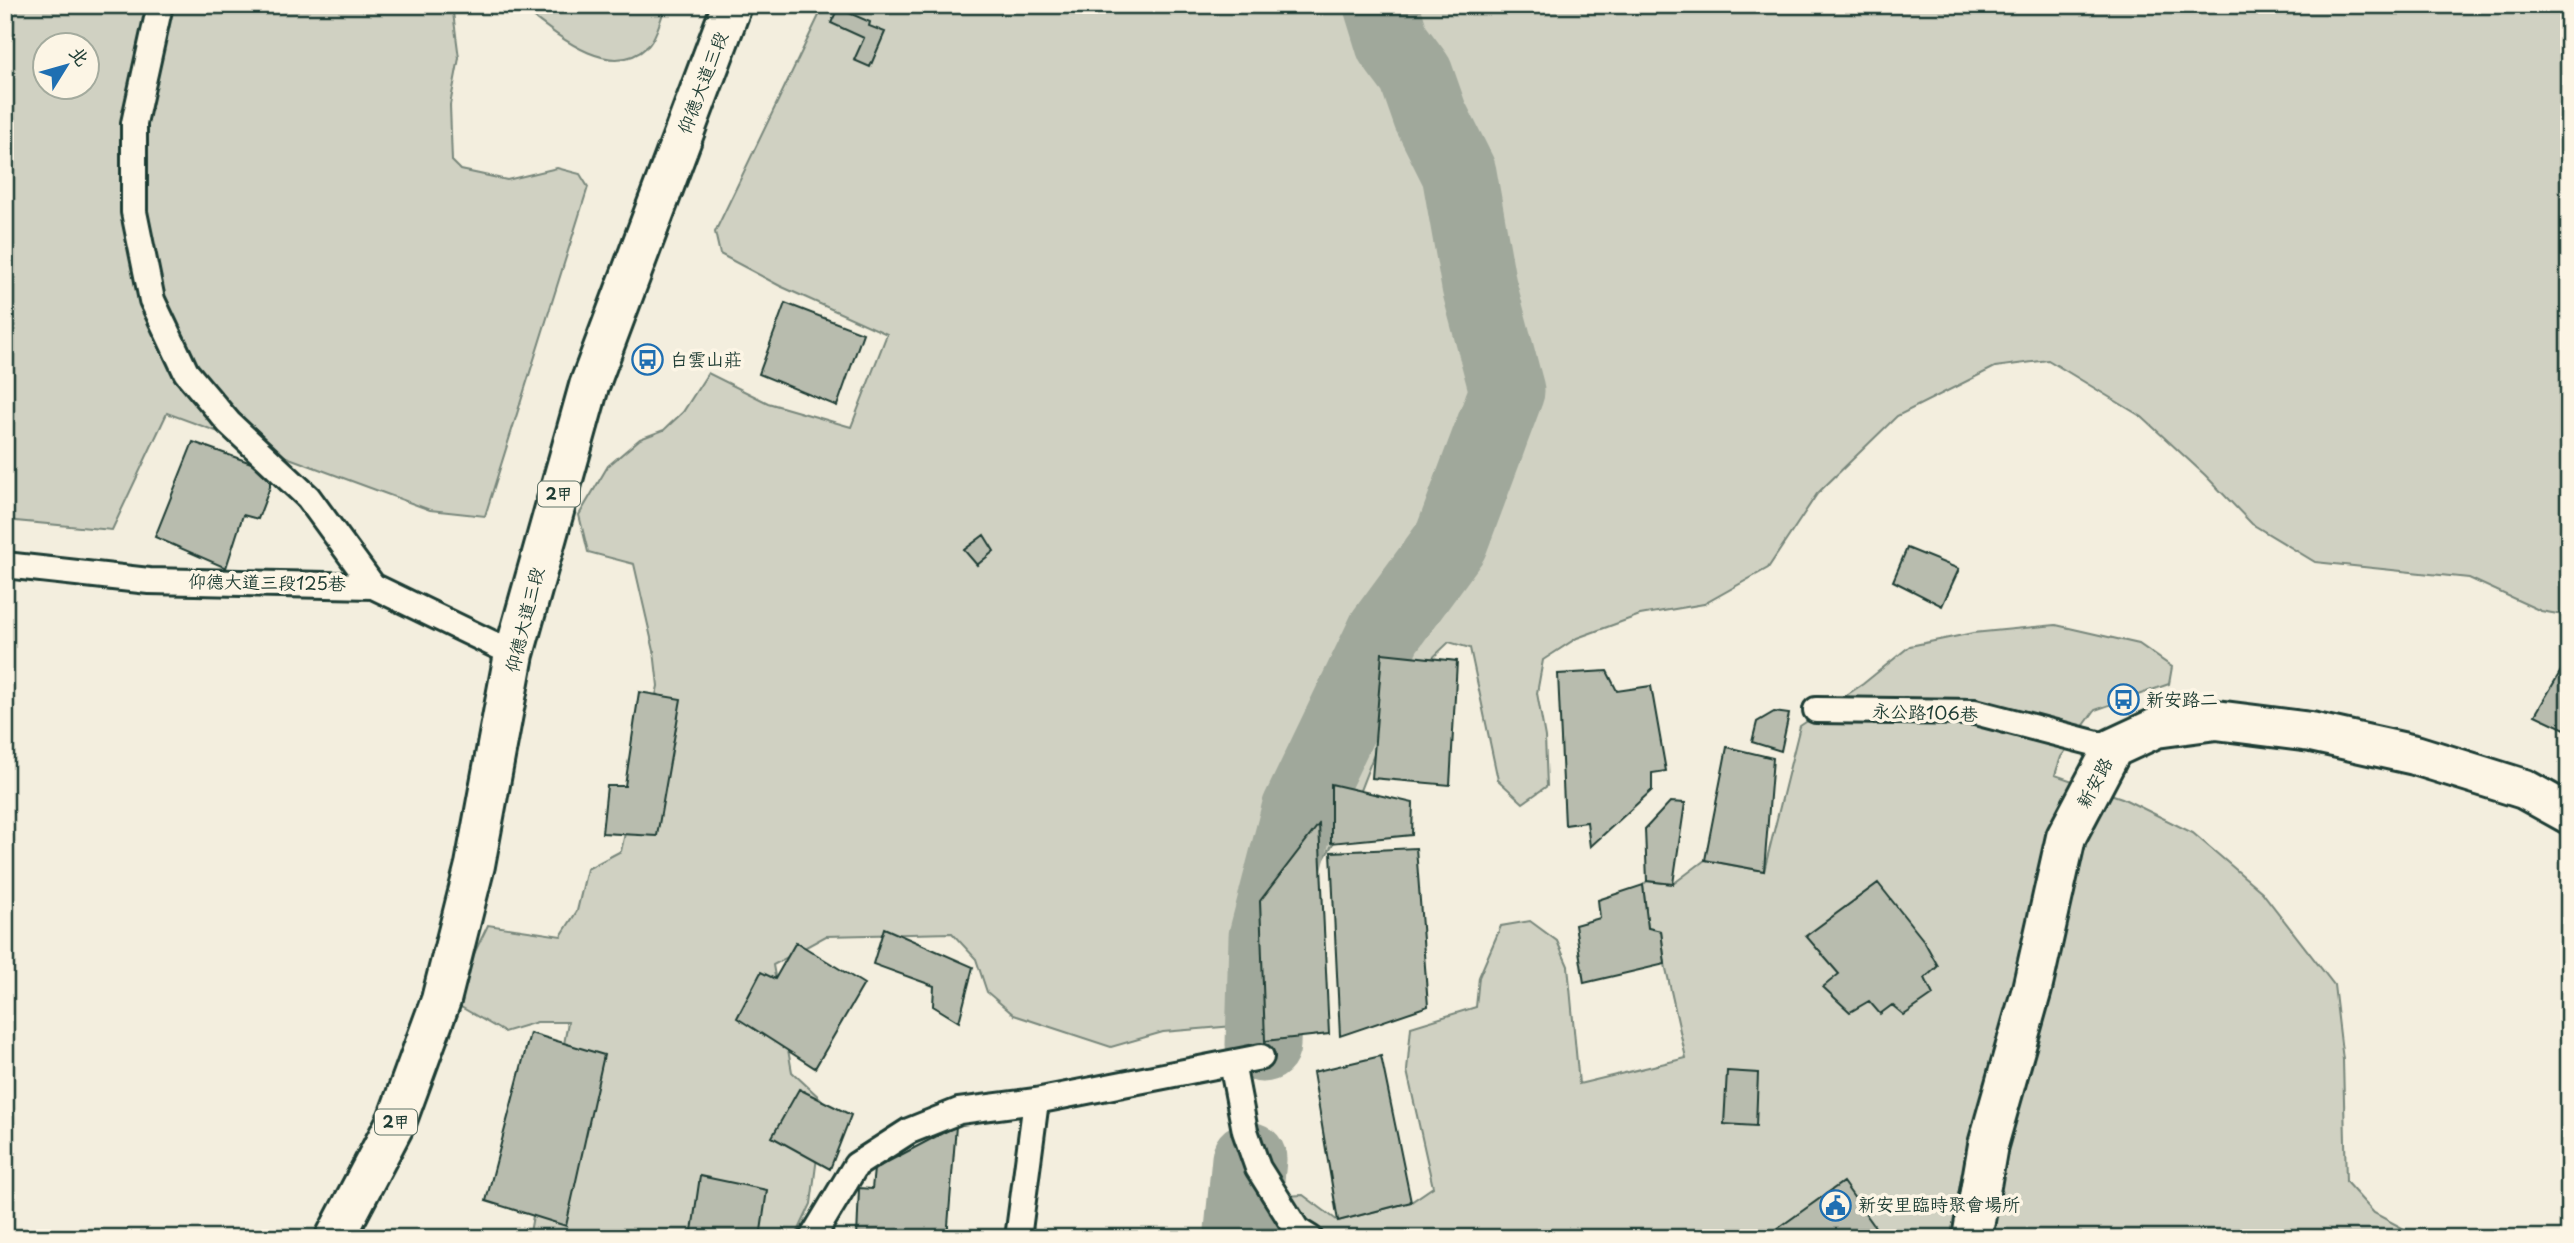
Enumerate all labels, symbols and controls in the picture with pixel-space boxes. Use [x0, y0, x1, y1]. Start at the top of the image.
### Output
street label: 仰德大道三段 [670, 27, 734, 138]
north arrow [32, 32, 102, 102]
text: 北 [63, 39, 97, 71]
bus stop icon: 白雲山莊 [630, 343, 664, 377]
place label: 白雲山莊 [670, 345, 742, 372]
road number: 2甲 [538, 481, 580, 506]
street label: 仰德大道三段 [497, 564, 550, 675]
street label: 仰德大道三段125巷 [188, 567, 346, 596]
bus stop icon: 新安路二 [2106, 683, 2140, 717]
place label: 新安路二 [2146, 685, 2218, 712]
street label: 永公路106巷 [1872, 696, 1978, 727]
street label: 新安路 [2069, 752, 2118, 812]
road number: 2甲 [375, 1110, 417, 1134]
public building icon: 新安里臨時聚會場所 [1818, 1188, 1852, 1222]
place label: 新安里臨時聚會場所 [1858, 1190, 2020, 1217]

